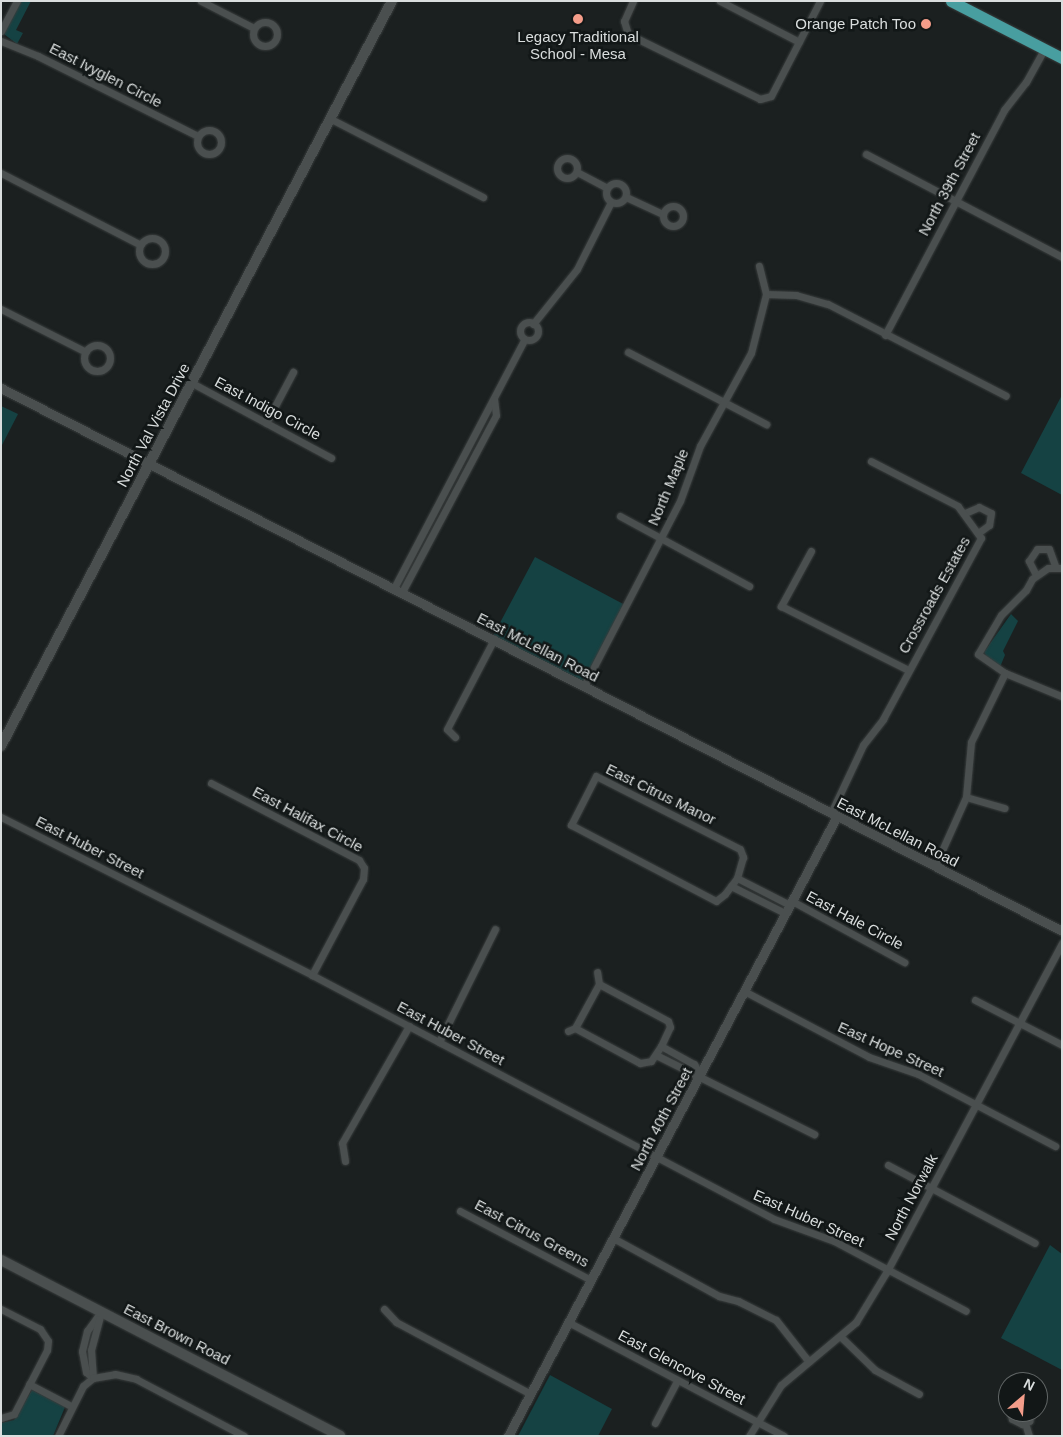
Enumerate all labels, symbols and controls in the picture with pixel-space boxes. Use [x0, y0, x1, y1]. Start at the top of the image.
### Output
marker: Legacy Traditional School - Mesa [572, 13, 584, 25]
place label: Orange Patch Too [795, 15, 916, 33]
marker: Orange Patch Too [920, 18, 932, 30]
place label: Legacy Traditional School - Mesa [517, 27, 639, 62]
street label: East Ivyglen Circle [47, 39, 165, 111]
street label: North 39th Street [914, 129, 984, 239]
street label: North Val Vista Drive [113, 360, 193, 490]
street label: East Indigo Circle [212, 372, 324, 444]
street label: North Maple [644, 446, 692, 528]
street label: Crossroads Estates [894, 533, 974, 657]
street label: East McLellan Road [474, 609, 602, 685]
street label: East Citrus Manor [603, 760, 719, 828]
street label: East Halifax Circle [250, 782, 366, 856]
street label: East McLellan Road [834, 794, 962, 870]
street label: East Huber Street [33, 812, 147, 882]
street label: East Hale Circle [803, 887, 907, 953]
street label: East Huber Street [394, 997, 508, 1069]
street label: East Hope Street [835, 1018, 947, 1080]
street label: North 40th Street [626, 1064, 696, 1174]
street label: North Norwalk [881, 1151, 941, 1243]
street label: East Huber Street [751, 1186, 867, 1250]
street label: East Citrus Greens [472, 1195, 592, 1271]
street label: East Brown Road [121, 1299, 233, 1369]
street label: East Glencove Street [615, 1326, 749, 1408]
north arrow [998, 1372, 1048, 1422]
text: N [1021, 1375, 1037, 1394]

